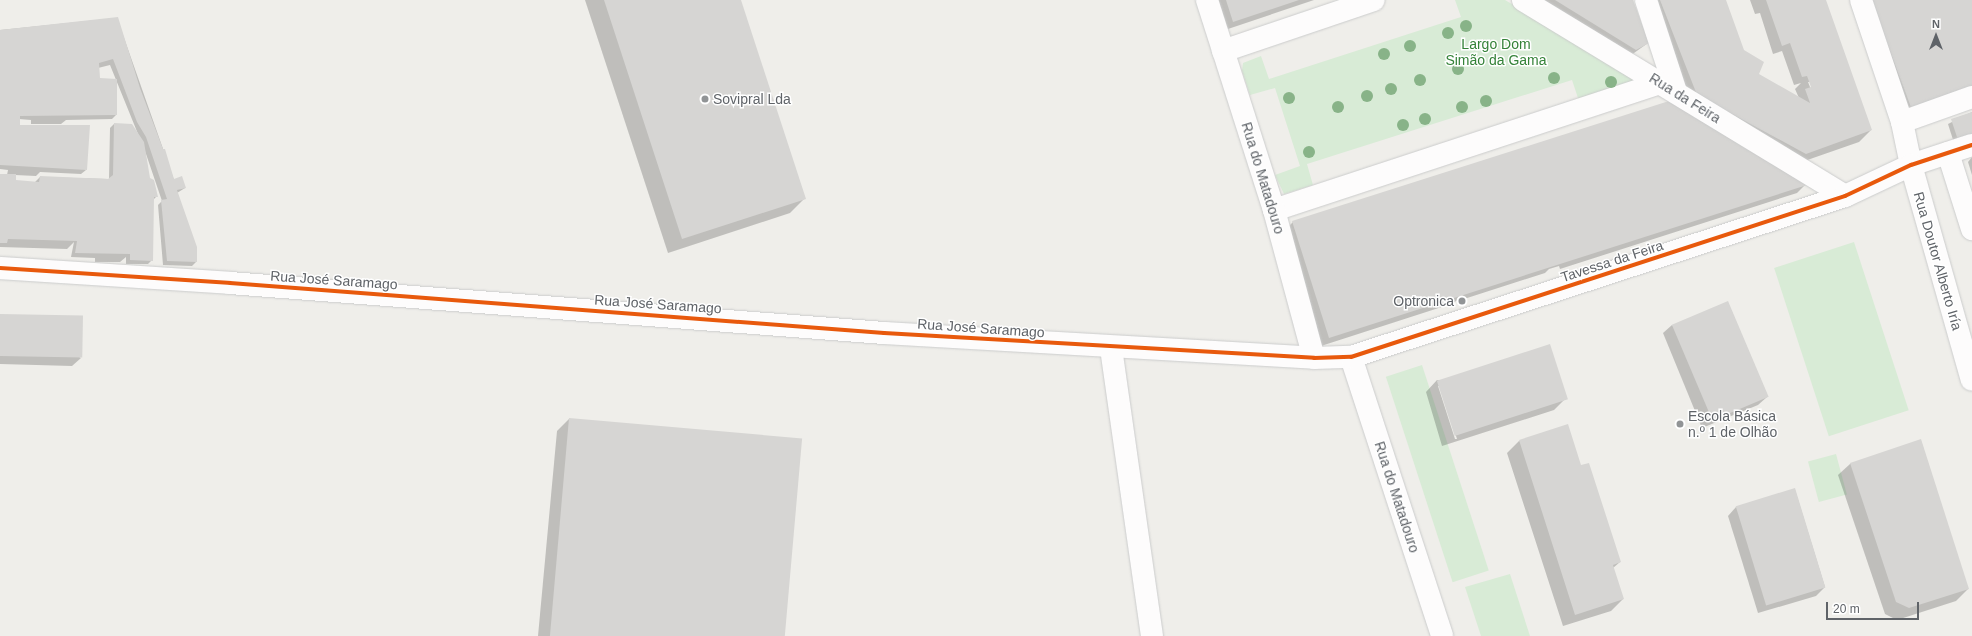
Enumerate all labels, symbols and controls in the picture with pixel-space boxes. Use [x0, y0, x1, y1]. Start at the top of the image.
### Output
north arrow [1916, 16, 1956, 56]
text: N [1932, 18, 1940, 30]
park label: Largo Dom Simão da Gama [1445, 36, 1547, 68]
street label: Rua da Feira [1646, 69, 1724, 127]
place label: Sovipral Lda [713, 91, 791, 107]
marker: Sovipral Lda [700, 94, 710, 104]
street label: Rua do Matadouro [1238, 120, 1288, 236]
street label: Rua Doutor Alberto Iría [1910, 189, 1966, 333]
street label: Tavessa da Feira [1559, 237, 1665, 285]
street label: Rua José Saramago [270, 267, 398, 293]
street label: Rua José Saramago [594, 291, 722, 317]
place label: Optronica [1393, 293, 1454, 309]
marker: Optronica [1457, 296, 1467, 306]
street label: Rua José Saramago [917, 315, 1045, 341]
place label: Escola Básica n.º 1 de Olhão [1688, 408, 1777, 440]
marker: Escola Básica n.º 1 de Olhão [1675, 419, 1685, 429]
street label: Rua do Matadouro [1371, 439, 1423, 555]
scale bar [1828, 594, 1921, 620]
text: 20 m [1833, 602, 1860, 616]

